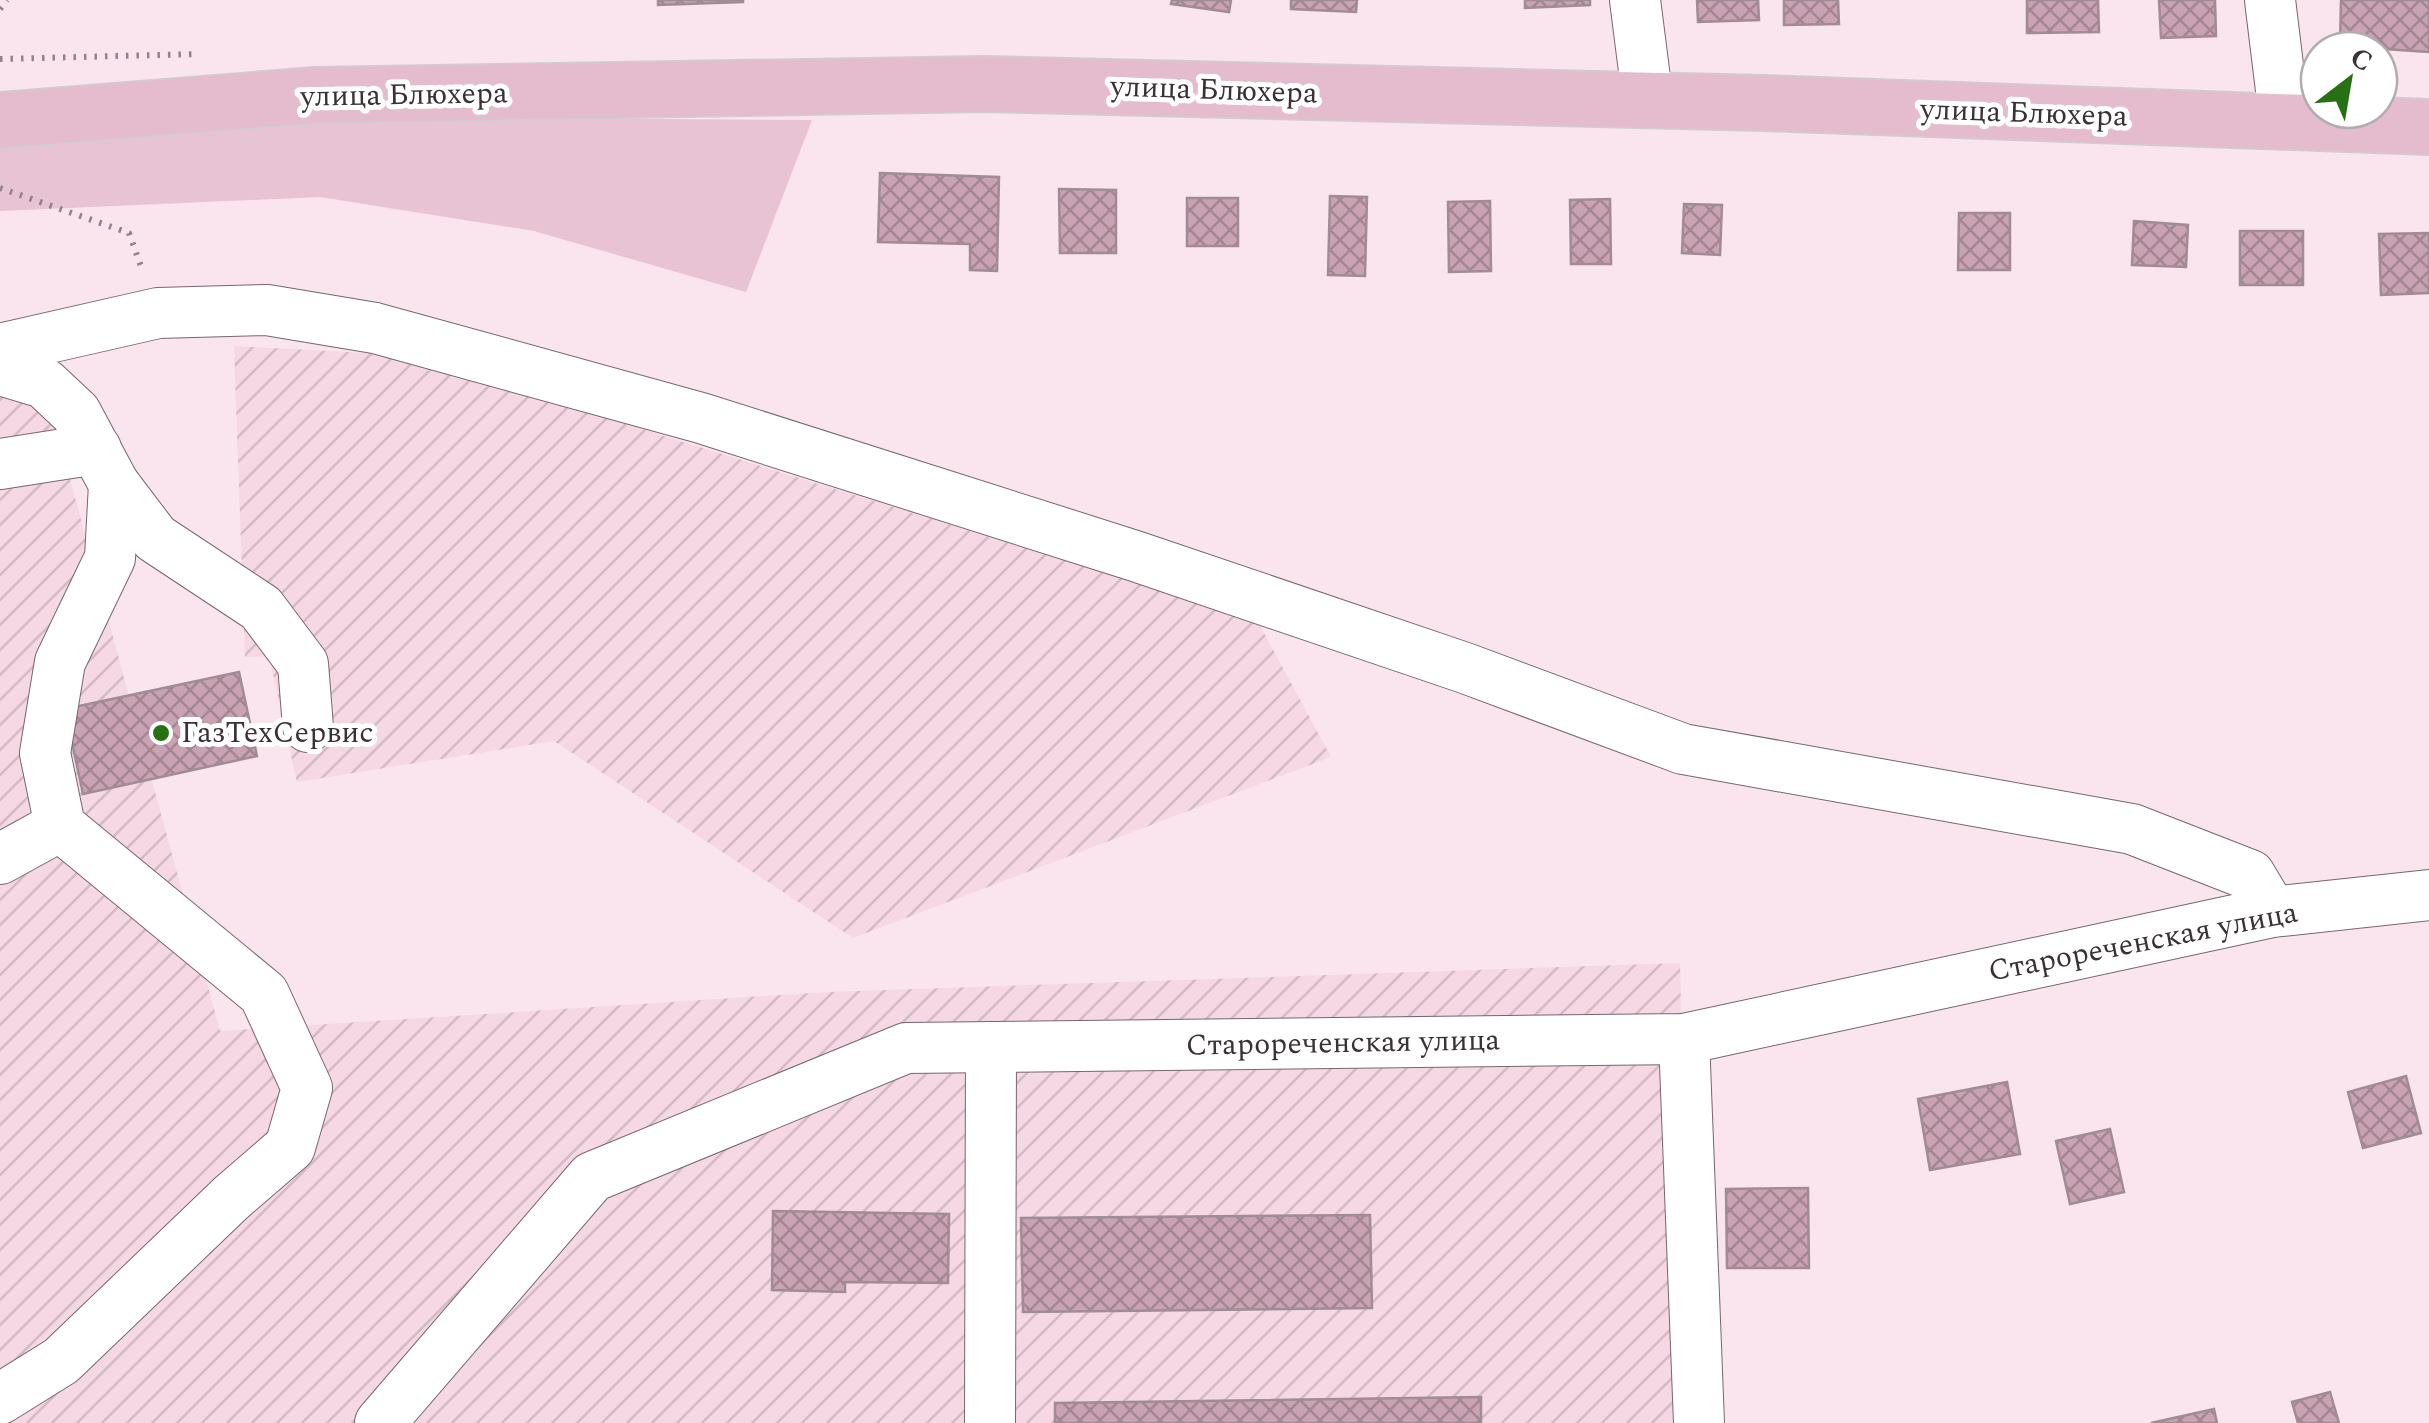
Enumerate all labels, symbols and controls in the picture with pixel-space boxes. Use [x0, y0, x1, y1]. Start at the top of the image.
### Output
north arrow [2299, 30, 2399, 130]
text: С [2341, 36, 2381, 83]
street label: улица Блюхера [1109, 63, 1319, 117]
street label: улица Блюхера [299, 70, 508, 120]
street label: улица Блюхера [1919, 86, 2129, 140]
place label: ГазТехСервис [181, 710, 374, 756]
marker: ГазТехСервис [150, 722, 172, 744]
street label: Старореченская улица [1984, 889, 2302, 995]
street label: Старореченская улица [1186, 1017, 1501, 1069]

